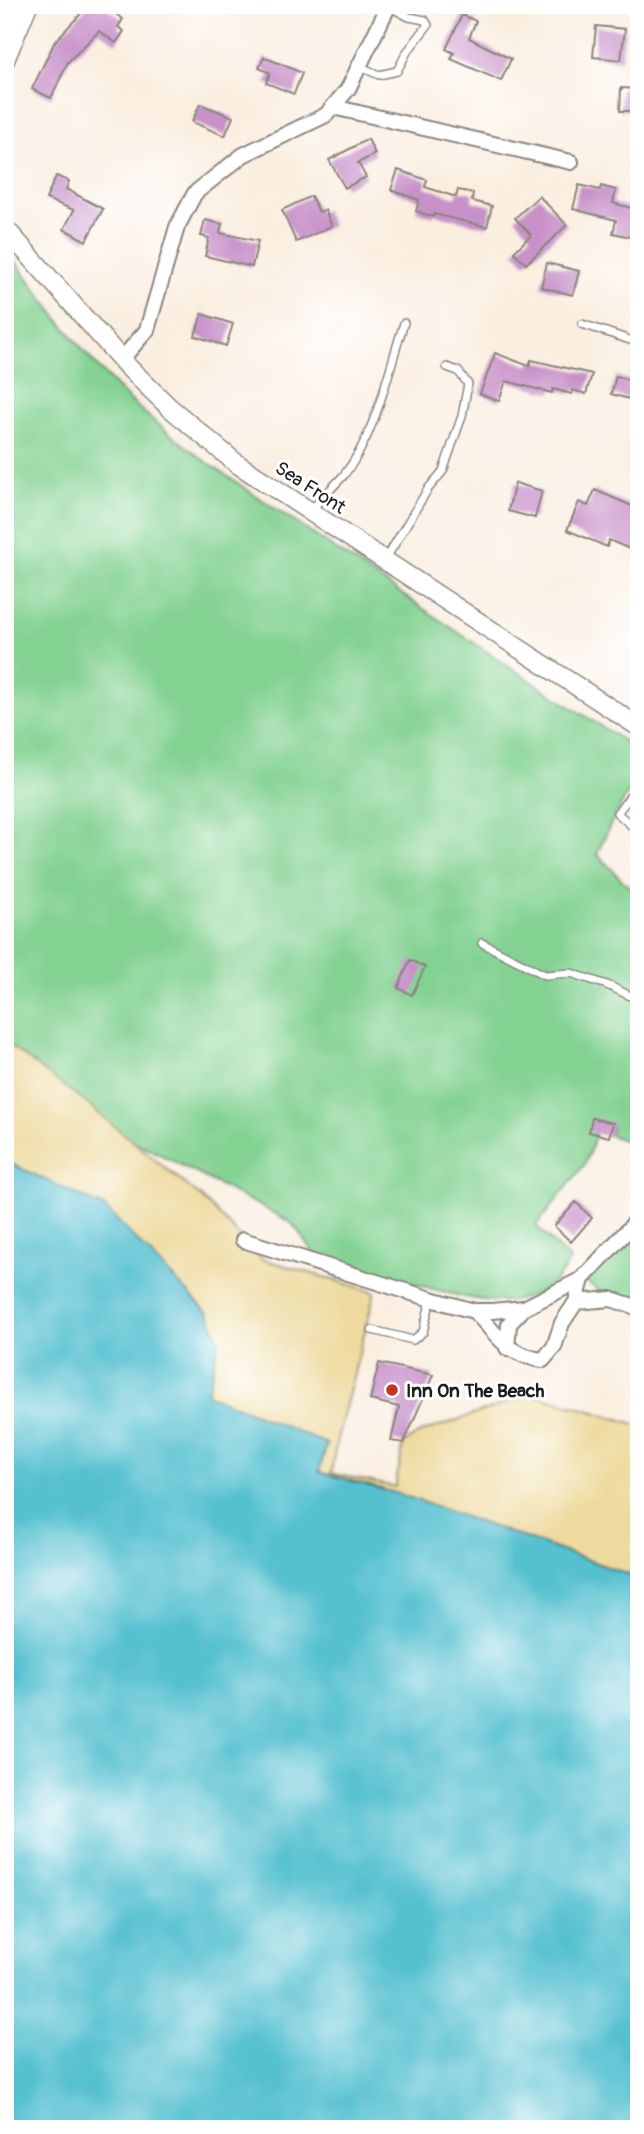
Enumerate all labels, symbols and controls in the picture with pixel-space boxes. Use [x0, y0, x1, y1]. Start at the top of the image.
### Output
street label: Sea Front [271, 456, 351, 520]
place label: Inn On The Beach [406, 1379, 544, 1403]
marker: Inn On The Beach [384, 1382, 400, 1398]

